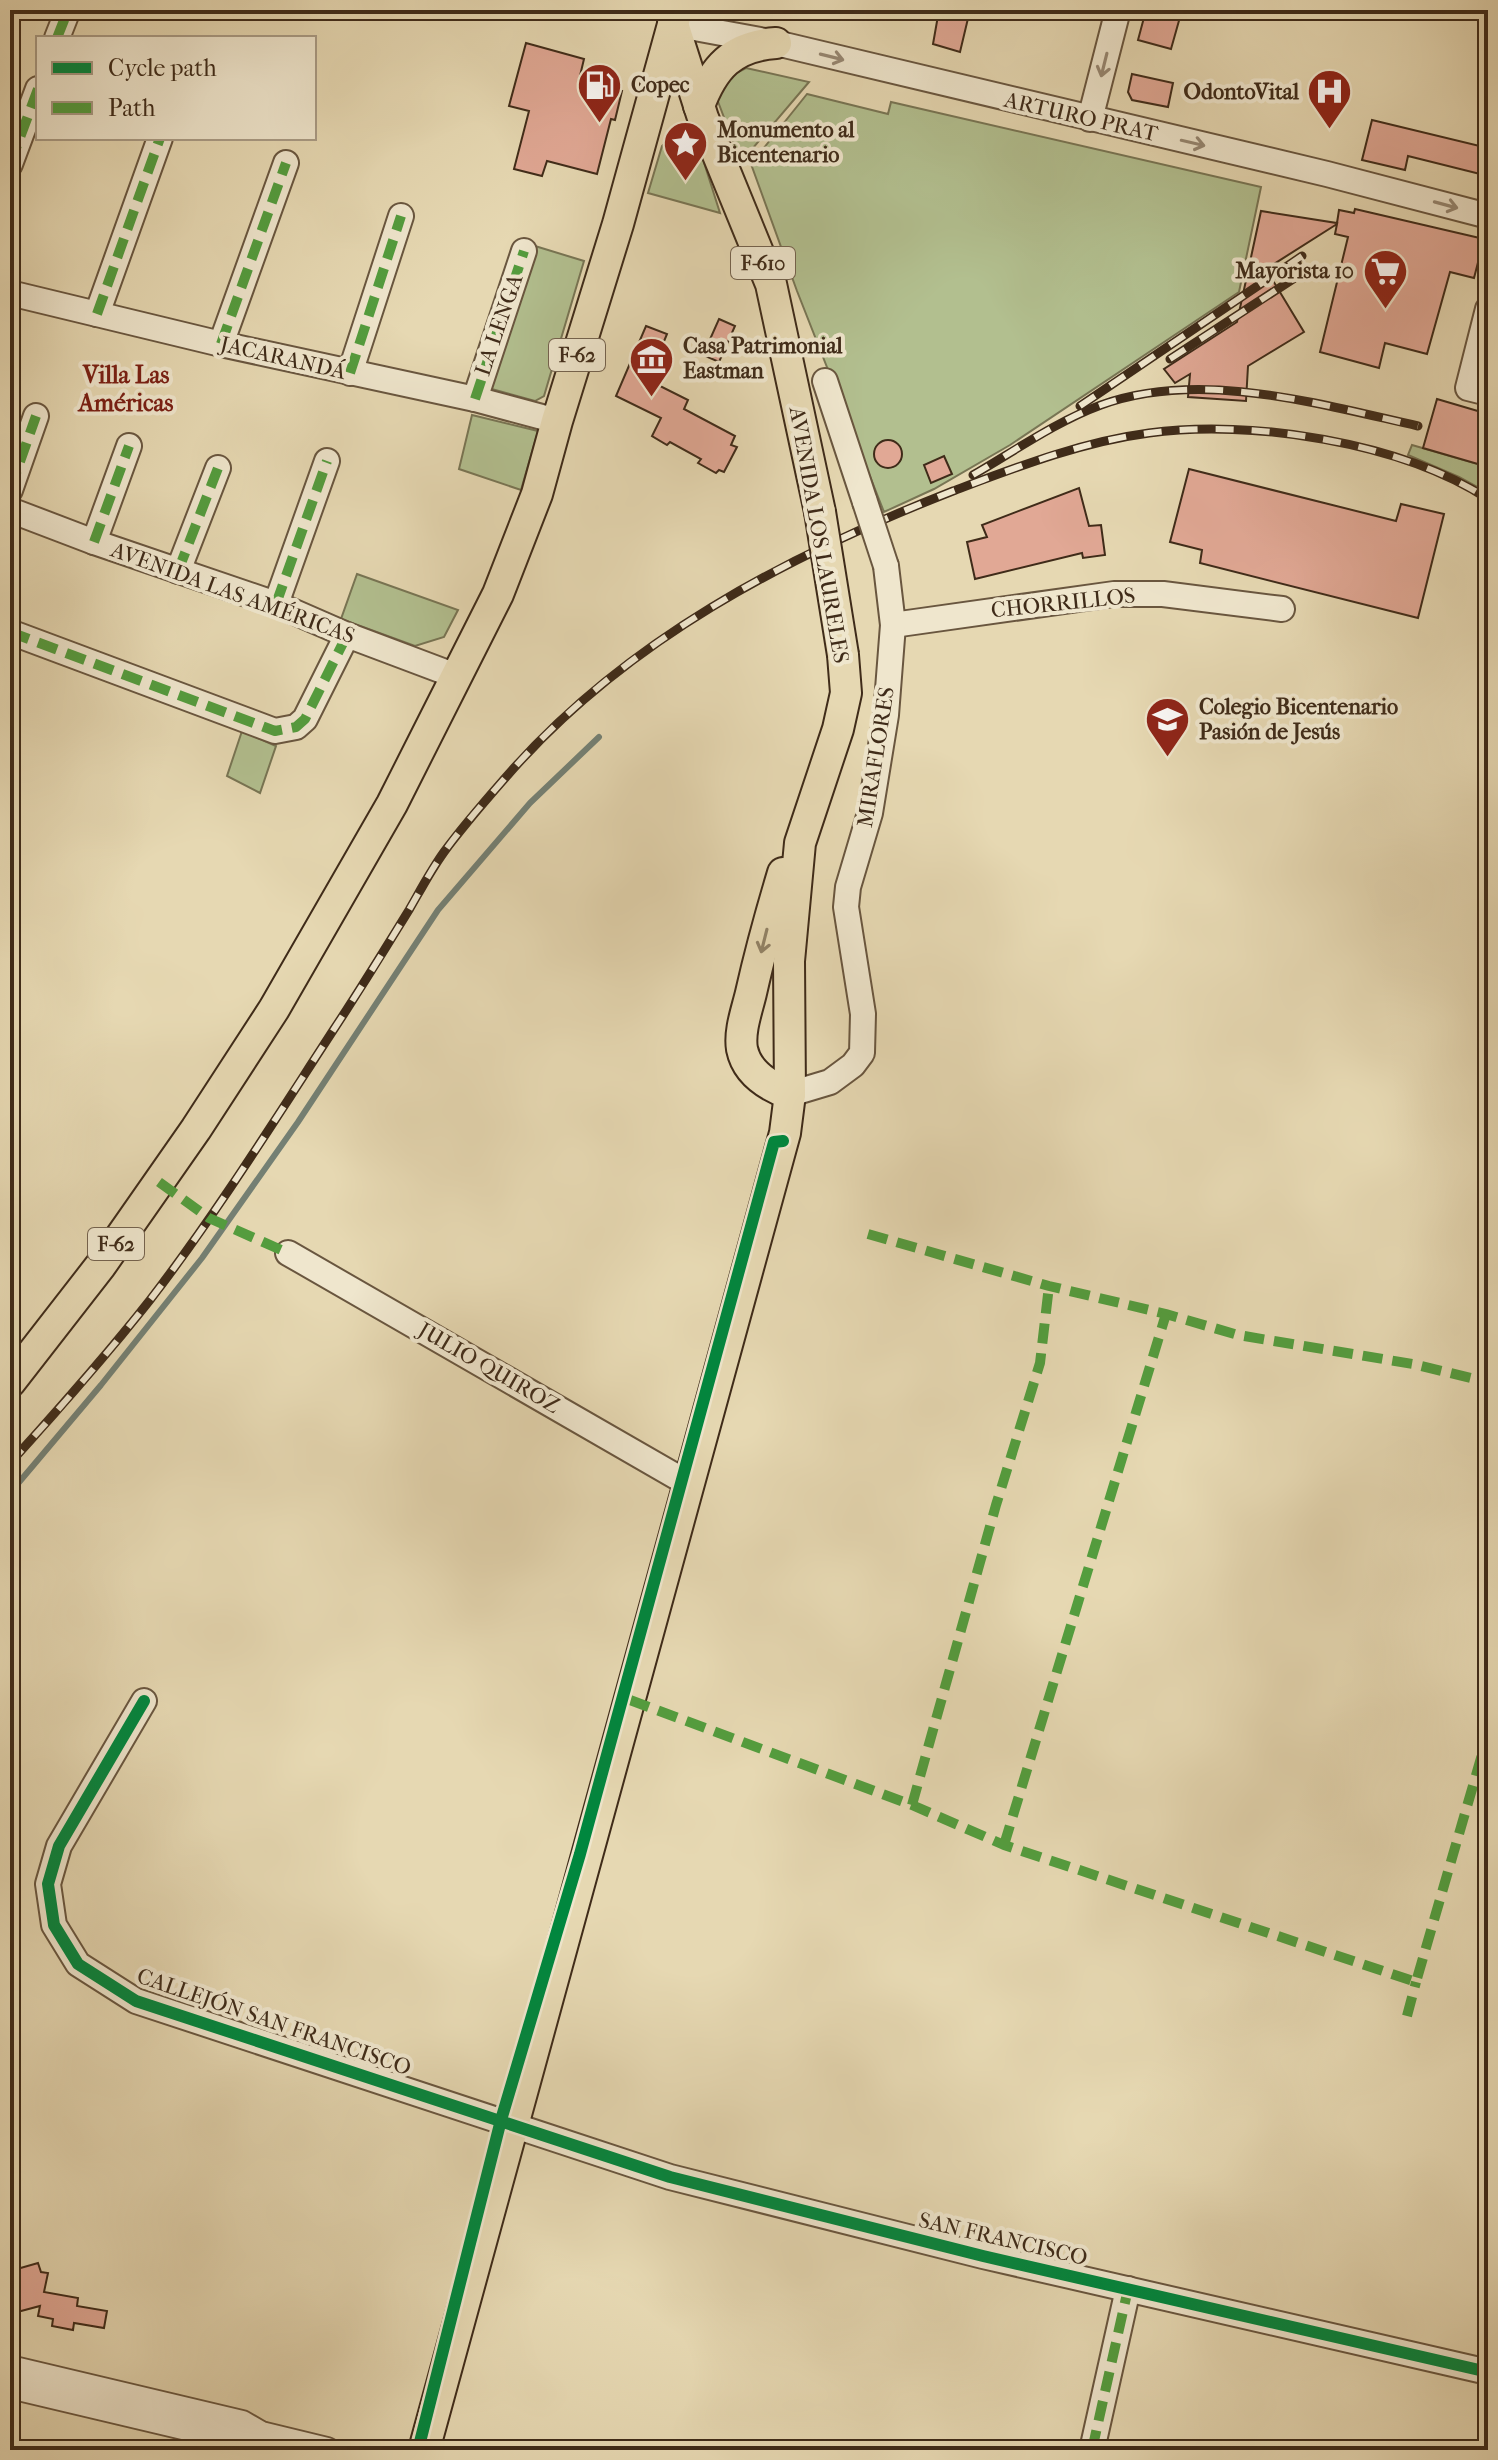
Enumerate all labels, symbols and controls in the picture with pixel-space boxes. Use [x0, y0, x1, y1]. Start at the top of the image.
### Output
legend [36, 36, 316, 140]
one-way arrow [818, 51, 844, 66]
one-way arrow [1096, 51, 1111, 77]
text: Cycle path [108, 54, 217, 82]
fuel station icon: Copec [576, 61, 624, 124]
hospital icon: OdontoVital [1306, 68, 1354, 131]
place label: Copec [631, 72, 690, 98]
place label: OdontoVital [1184, 79, 1300, 105]
street label: ARTURO PRAT [1001, 86, 1161, 148]
text: Path [108, 94, 156, 122]
place label: Monumento al Bicentenario [716, 117, 855, 168]
place icon: Monumento al Bicentenario [662, 119, 710, 182]
one-way arrow [1180, 137, 1206, 152]
one-way arrow [1433, 199, 1458, 214]
road number: F-610 [731, 247, 795, 279]
supermarket icon: Mayorista 10 [1361, 247, 1409, 310]
place label: Mayorista 10 [1234, 258, 1354, 284]
street label: LA LENGA [470, 270, 529, 379]
street label: JACARANDÁ [216, 329, 349, 385]
place label: Casa Patrimonial Eastman [683, 333, 844, 384]
museum icon: Casa Patrimonial Eastman [628, 335, 676, 398]
road number: F-62 [549, 339, 605, 371]
district label: Villa Las Américas [77, 361, 174, 417]
street label: AVENIDA LOS LAURELES [783, 404, 854, 665]
street label: AVENIDA LAS AMÉRICAS [107, 535, 359, 649]
street label: CHORRILLOS [990, 582, 1136, 624]
street label: MIRAFLORES [852, 685, 900, 829]
place label: Colegio Bicentenario Pasión de Jesús [1199, 694, 1398, 745]
school or university icon: Colegio Bicentenario Pasión de Jesús [1144, 696, 1192, 759]
one-way arrow [755, 928, 770, 953]
road number: F-62 [88, 1228, 144, 1260]
street label: JULIO QUIROZ [412, 1316, 564, 1419]
street label: CALLEJÓN SAN FRANCISCO [134, 1961, 415, 2081]
street label: SAN FRANCISCO [916, 2207, 1090, 2271]

